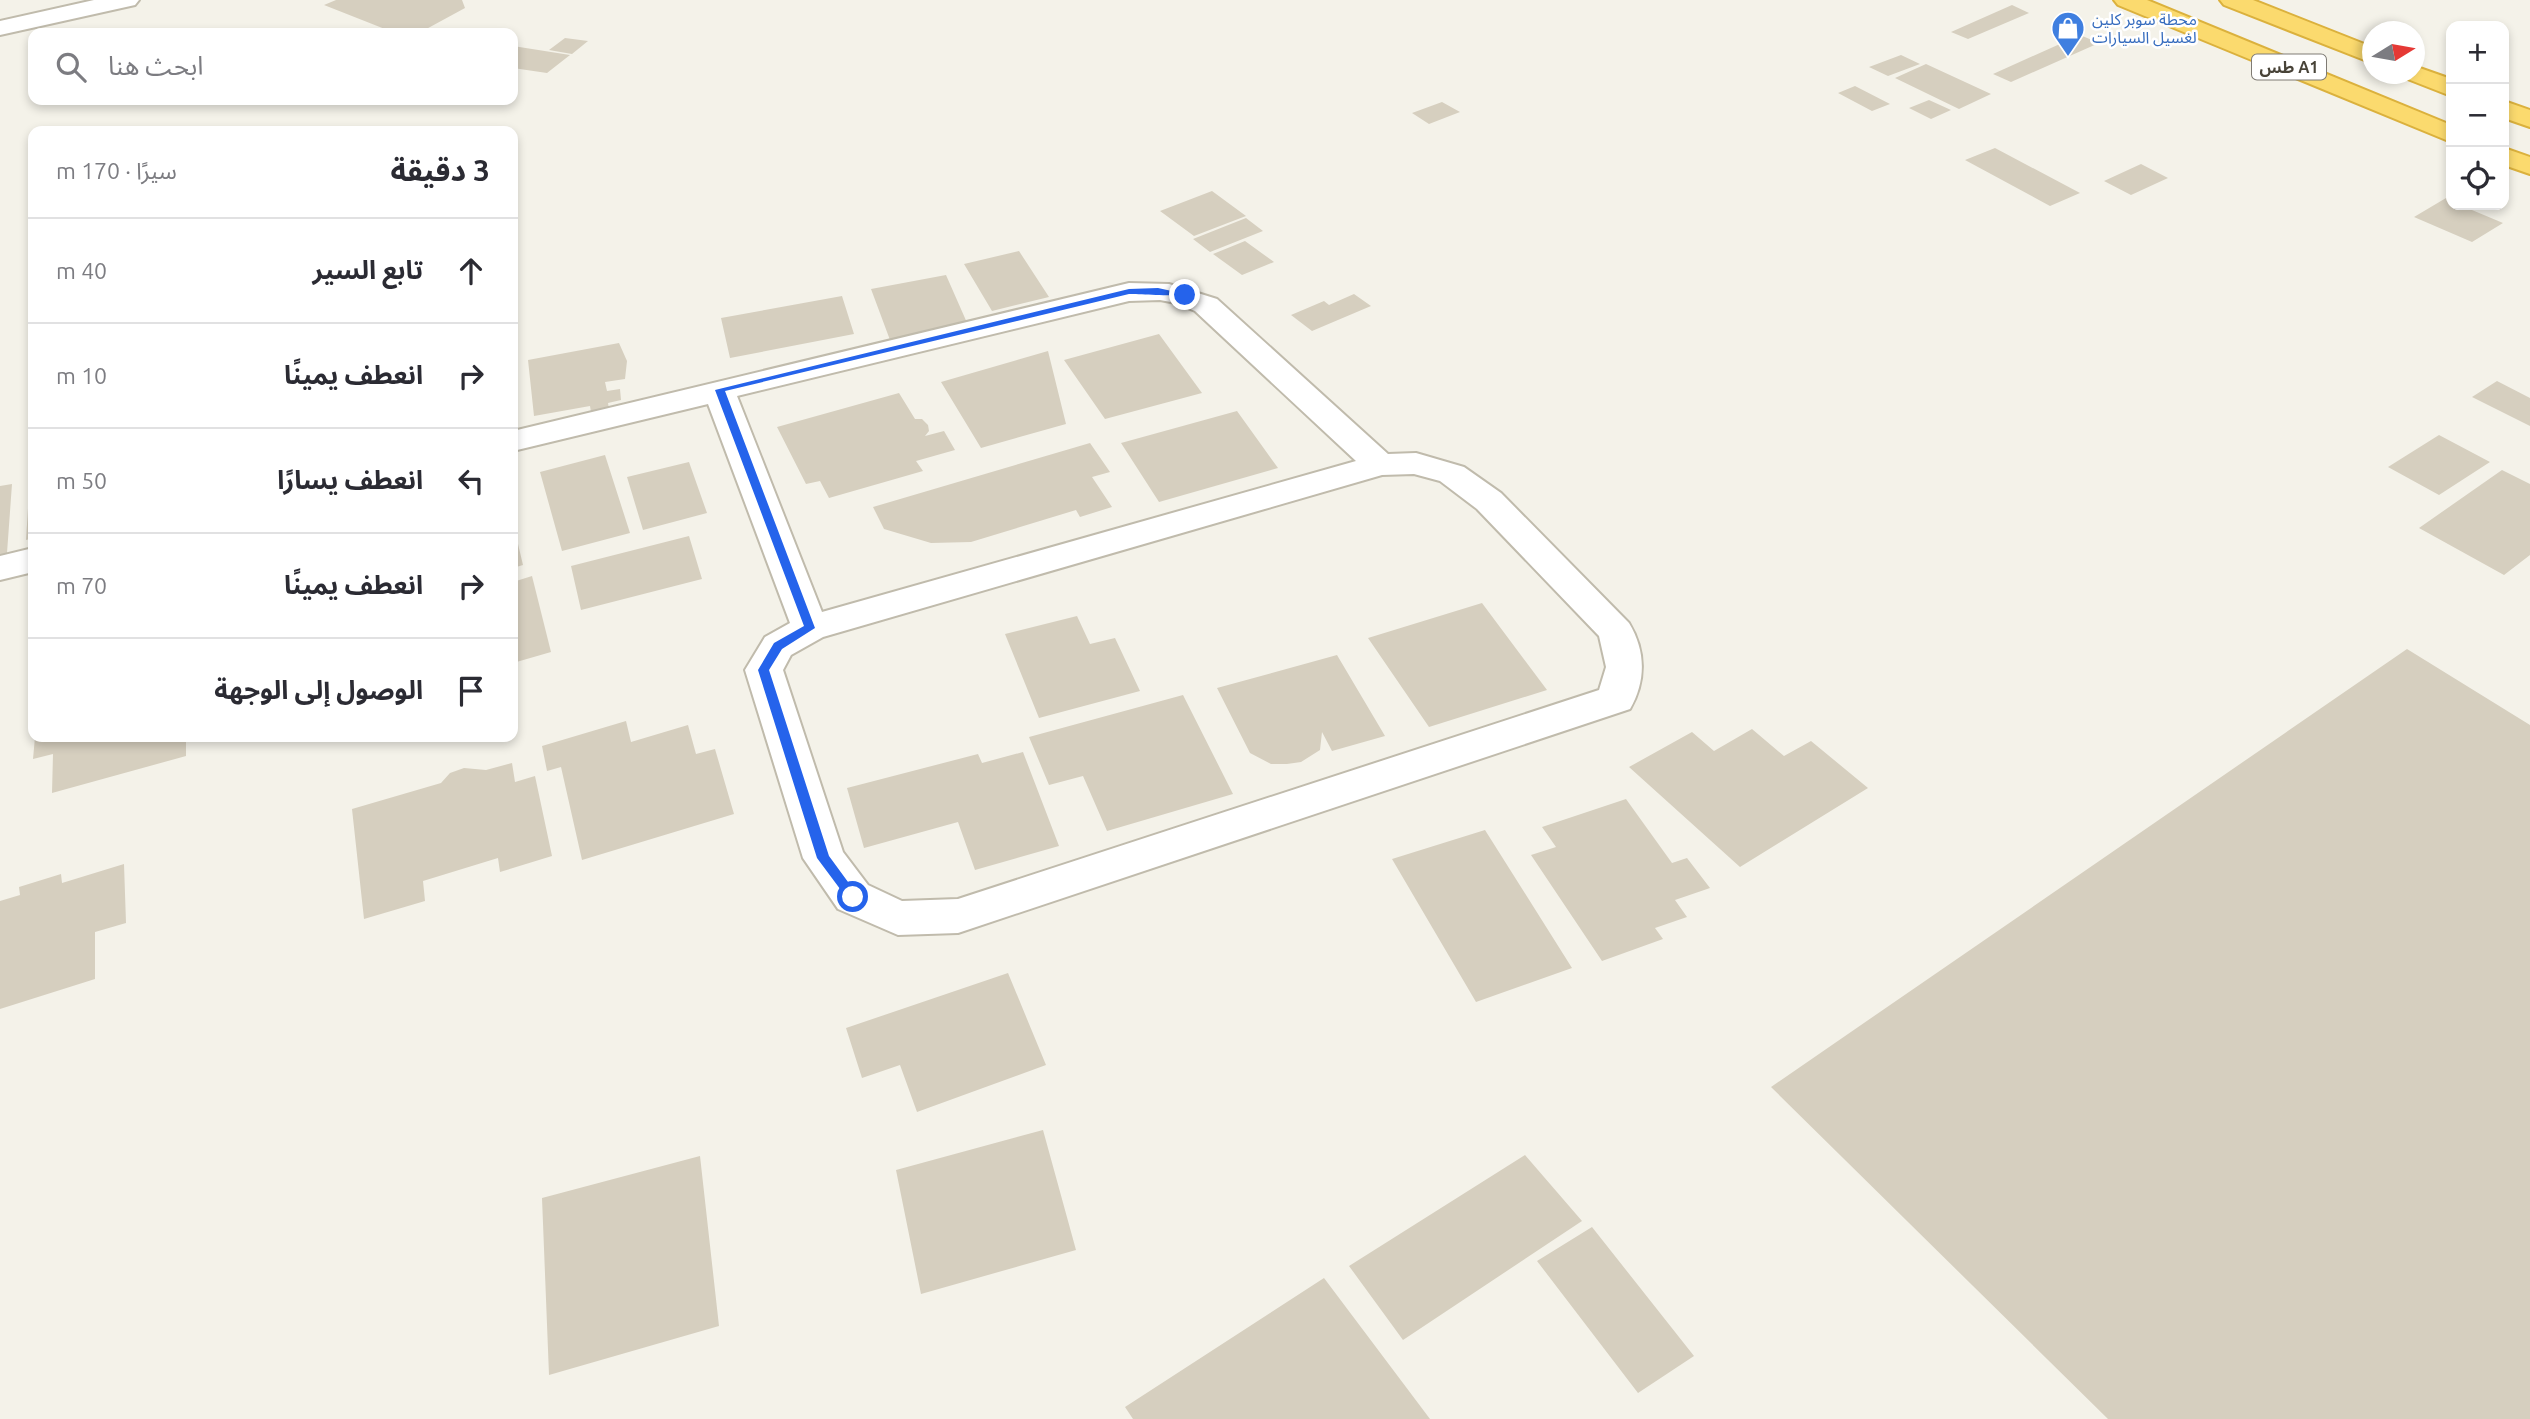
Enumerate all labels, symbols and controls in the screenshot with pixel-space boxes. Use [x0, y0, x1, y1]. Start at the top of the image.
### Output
shop icon: محطة سوبر كلين لغسيل السيارات [2049, 9, 2087, 58]
place label: محطة سوبر كلين لغسيل السيارات [2092, 10, 2197, 47]
north arrow [2362, 21, 2425, 84]
map controls [2446, 21, 2509, 210]
button: + [2446, 21, 2509, 84]
search box [28, 28, 518, 105]
icon: search [52, 48, 90, 86]
text: ابحث هنا [108, 51, 204, 80]
road number: طس A1 [2252, 54, 2326, 80]
button: − [2446, 84, 2509, 147]
button: locate [2446, 147, 2509, 210]
text: 3 دقيقة [390, 153, 490, 187]
text: سيرًا · 170 m [56, 158, 177, 183]
icon: ahead [452, 252, 490, 290]
text: تابع السير [313, 255, 423, 284]
text: 40 m [56, 258, 107, 283]
route end [1169, 279, 1200, 310]
icon: right [452, 357, 490, 395]
text: انعطف يمينًا [284, 360, 423, 389]
text: 10 m [56, 363, 107, 388]
icon: left [452, 462, 490, 500]
text: انعطف يسارًا [277, 465, 423, 494]
text: 50 m [56, 468, 107, 493]
icon: right [452, 567, 490, 605]
text: انعطف يمينًا [284, 570, 423, 599]
text: 70 m [56, 573, 107, 598]
icon: arrive [452, 672, 490, 710]
text: الوصول إلى الوجهة [214, 675, 423, 704]
route start [837, 881, 868, 912]

